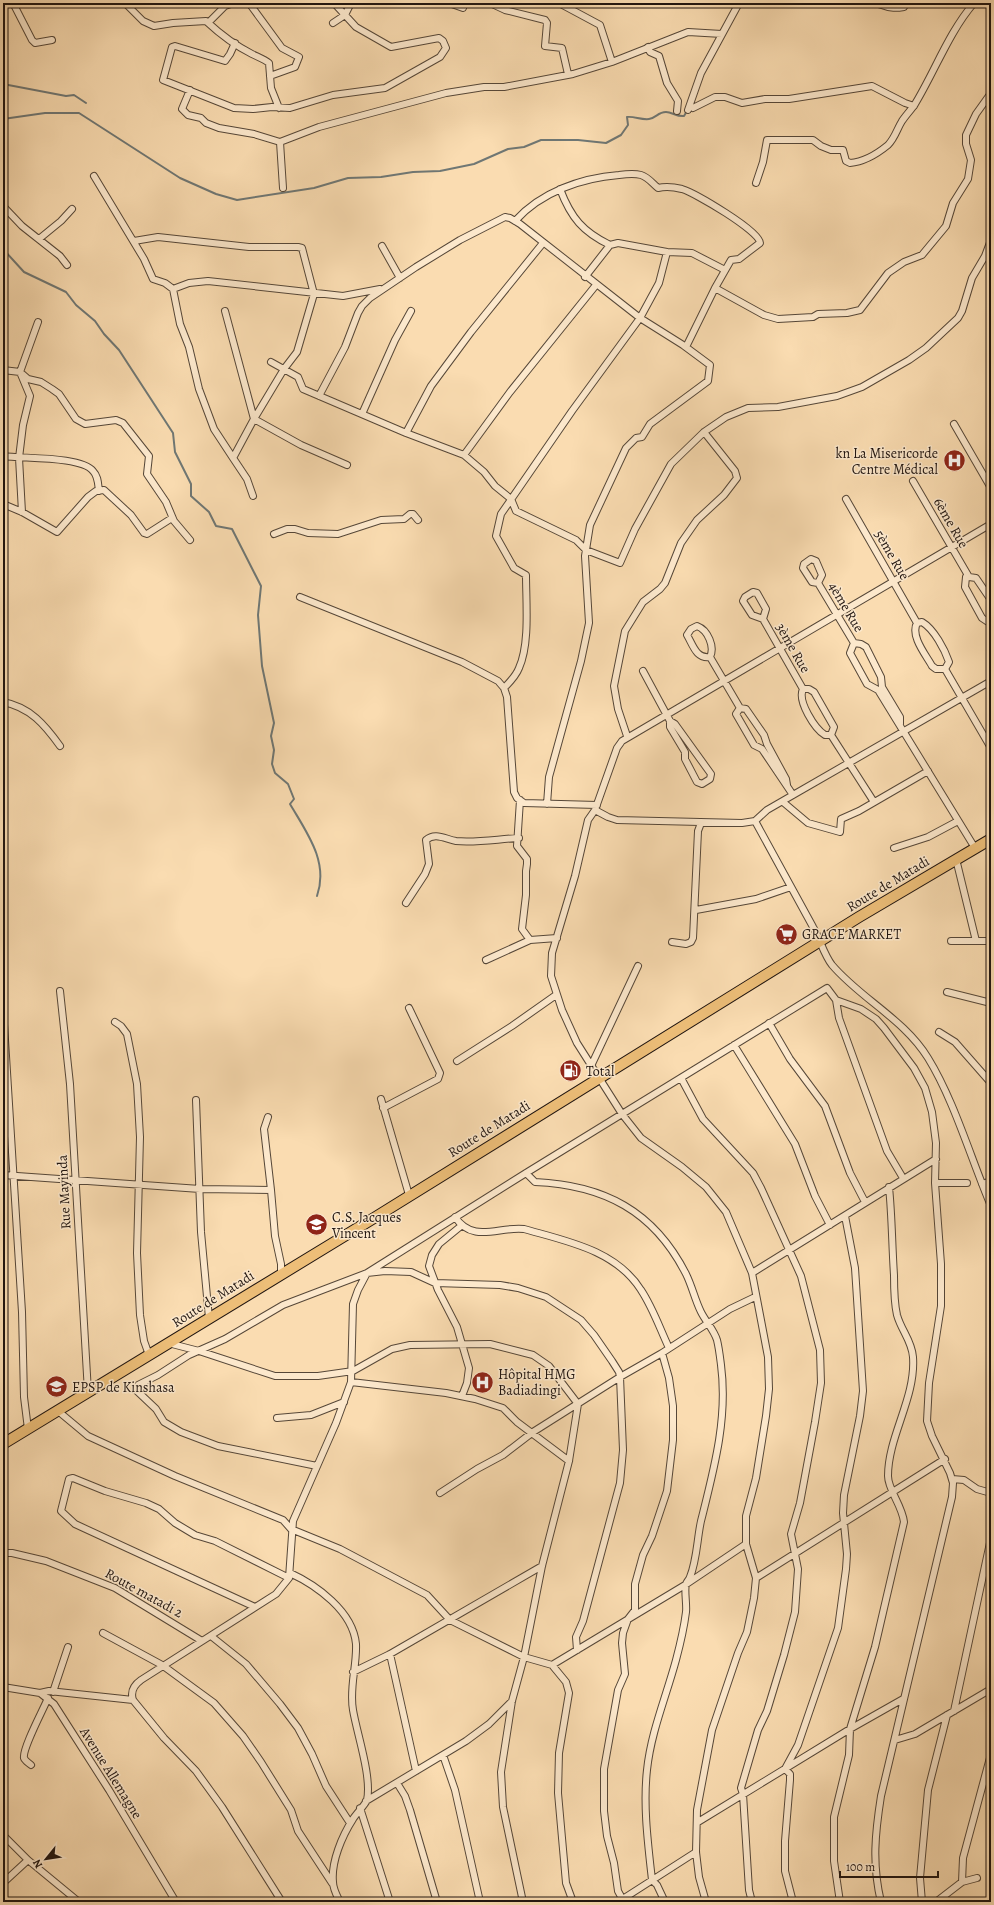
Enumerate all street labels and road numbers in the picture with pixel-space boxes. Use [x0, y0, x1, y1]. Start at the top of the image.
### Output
street label: 6ème Rue [929, 494, 973, 552]
street label: 5ème Rue [870, 526, 914, 584]
street label: 4ème Rue [824, 578, 868, 636]
street label: 3ème Rue [771, 620, 815, 676]
street label: Route de Matadi [843, 852, 933, 916]
street label: Route de Matadi [444, 1096, 534, 1162]
street label: Rue Mayinda [53, 1154, 75, 1230]
street label: Route de Matadi [168, 1266, 258, 1332]
street label: Route matadi 2 [102, 1564, 187, 1622]
street label: Avenue Allemagne [75, 1723, 147, 1822]

